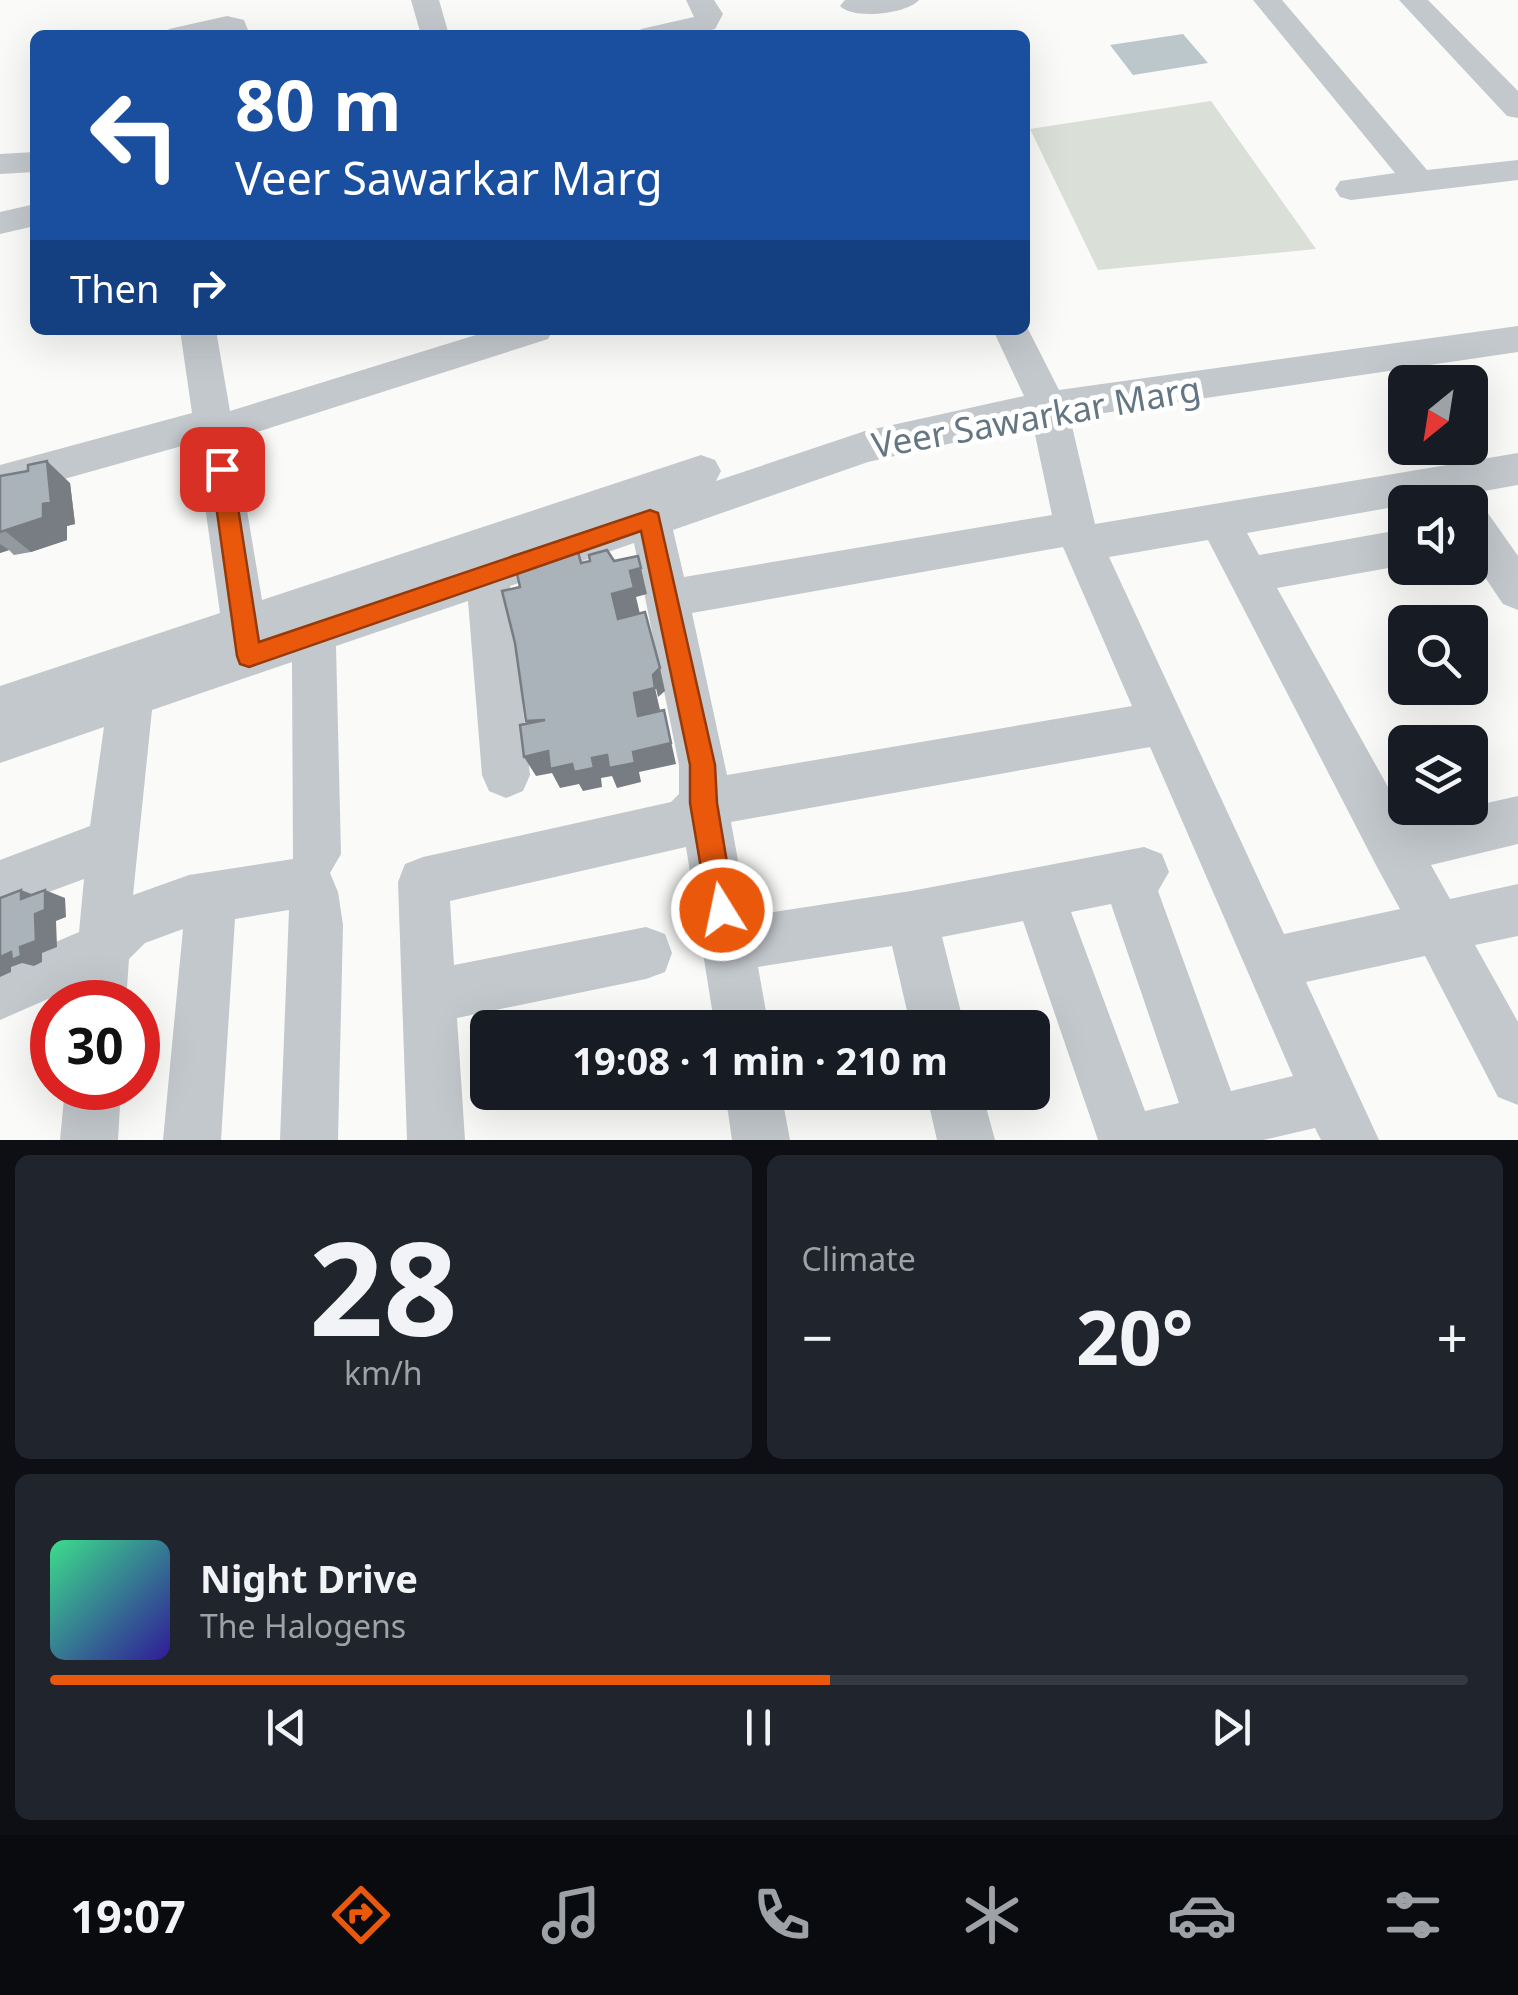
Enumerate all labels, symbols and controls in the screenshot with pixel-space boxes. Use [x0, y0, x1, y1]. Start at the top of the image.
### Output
text: 80 m [235, 56, 402, 152]
icon: left [70, 70, 200, 200]
text: Veer Sawarkar Marg [235, 147, 663, 208]
icon: right [180, 260, 235, 315]
text: Then [70, 262, 160, 314]
street label: Veer Sawarkar Marg [868, 364, 1204, 468]
north arrow [1388, 365, 1488, 465]
map controls [1388, 365, 1488, 825]
pin [180, 427, 265, 512]
icon: arrive [195, 442, 250, 497]
button: sound [1388, 485, 1488, 585]
button: search [1388, 605, 1488, 705]
button: layers [1388, 725, 1488, 825]
position arrow [670, 858, 774, 962]
speed limit sign: 30 [30, 980, 160, 1110]
text: 19:08 · 1 min · 210 m [572, 1034, 948, 1086]
text: 28 [309, 1197, 458, 1374]
text: Climate [802, 1237, 916, 1280]
text: 20° [1076, 1285, 1194, 1387]
text: − [802, 1299, 833, 1374]
text: + [1437, 1299, 1468, 1374]
text: km/h [344, 1351, 423, 1394]
text: Night Drive [200, 1552, 418, 1604]
text: The Halogens [200, 1604, 406, 1647]
icon: previous [259, 1700, 314, 1755]
icon: pause [731, 1700, 786, 1755]
icon: next [1204, 1700, 1259, 1755]
icon: directions [326, 1880, 396, 1950]
icon: music [536, 1880, 606, 1950]
icon: phone [747, 1880, 817, 1950]
icon: climate [957, 1880, 1027, 1950]
icon: car [1167, 1880, 1237, 1950]
icon: filters [1378, 1880, 1448, 1950]
text: 19:07 [70, 1885, 186, 1946]

